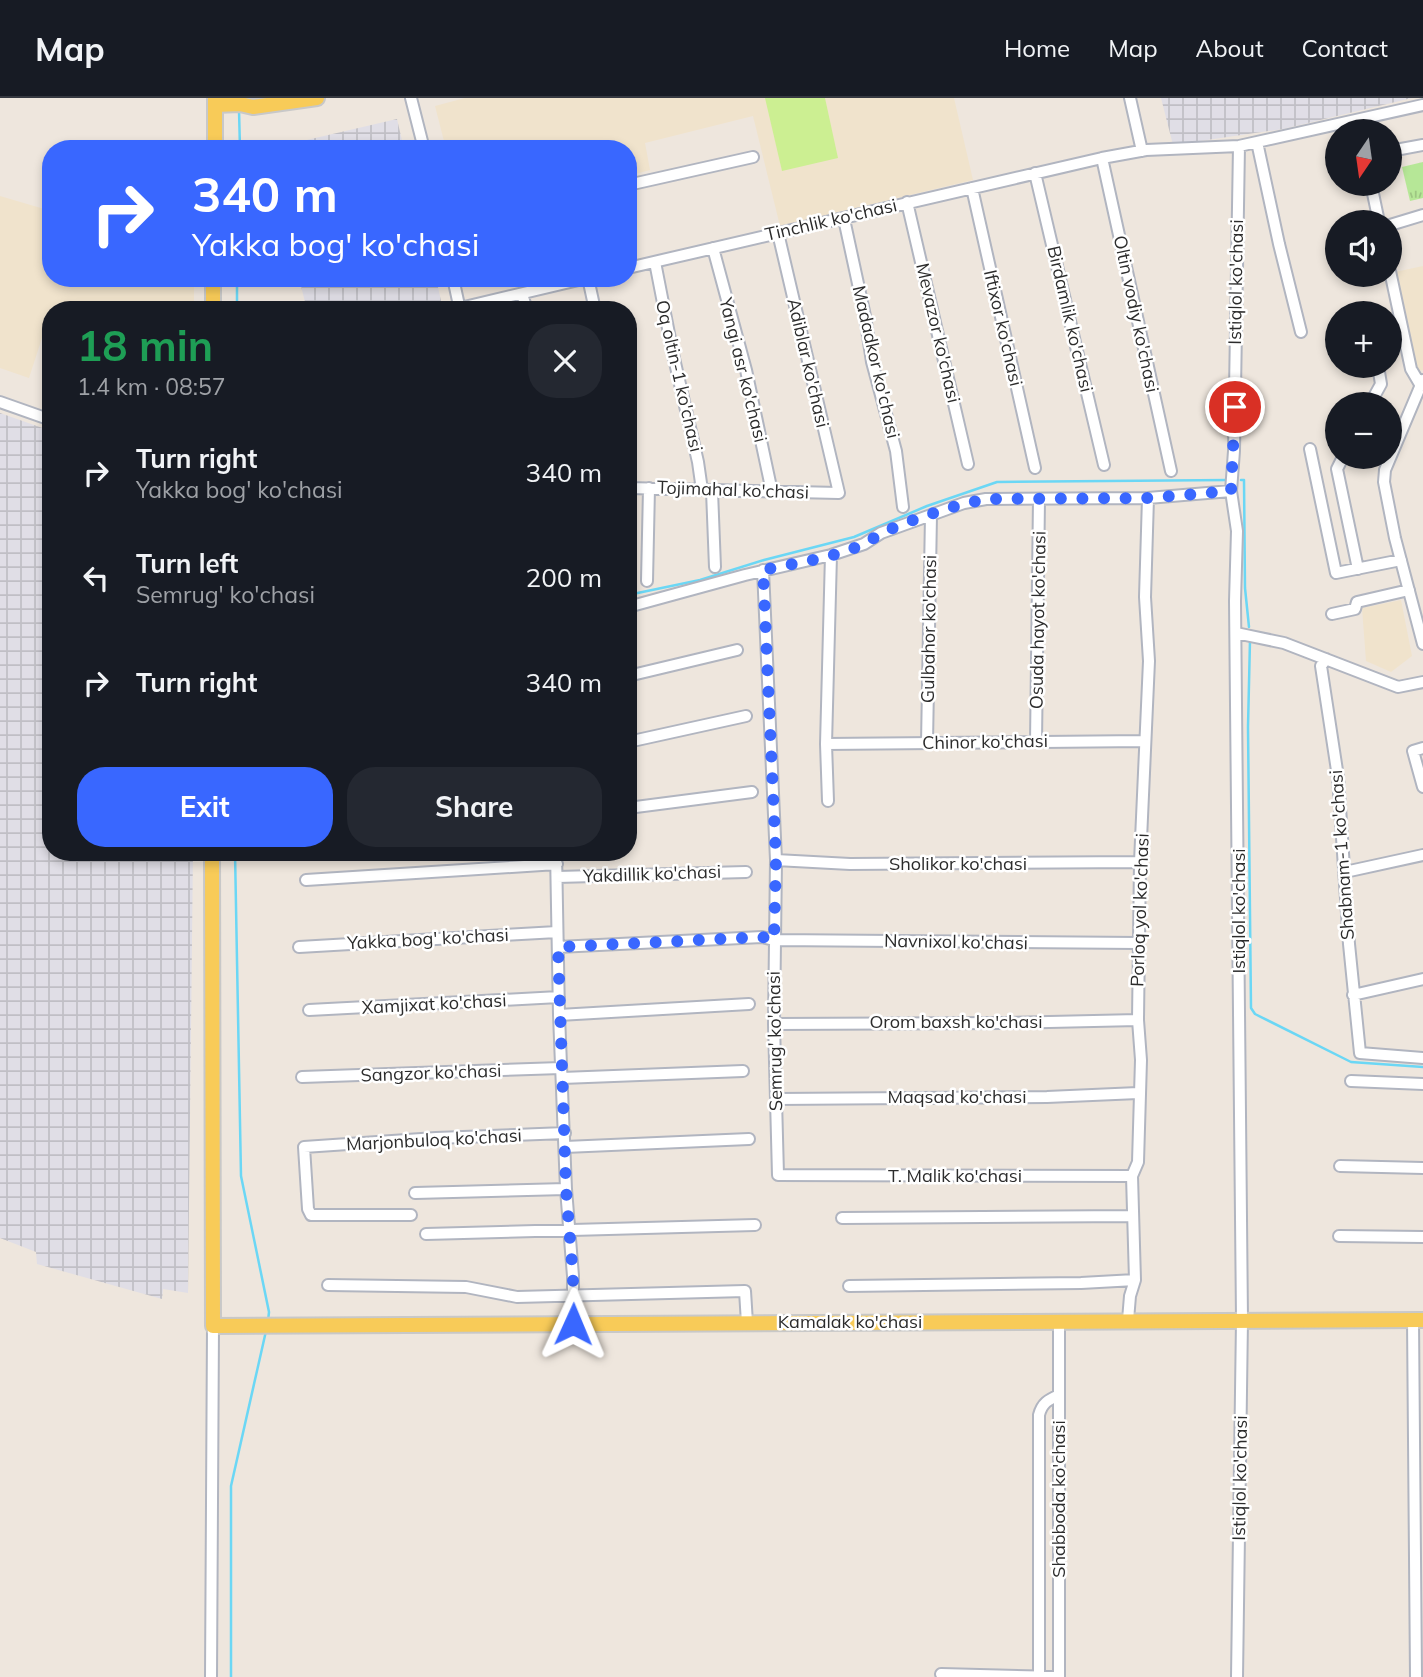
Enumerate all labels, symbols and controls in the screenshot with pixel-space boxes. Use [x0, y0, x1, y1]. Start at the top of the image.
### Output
text: Map [35, 28, 105, 69]
text: Home [1004, 33, 1070, 63]
text: Map [1108, 33, 1158, 63]
text: About [1196, 33, 1264, 63]
text: Contact [1302, 33, 1388, 63]
north arrow [1325, 119, 1402, 196]
map controls [1325, 119, 1402, 469]
text: 340 m [192, 163, 338, 224]
icon: right [77, 168, 168, 259]
street label: Tinchlik ko'chasi [763, 193, 899, 246]
button: sound [1325, 210, 1402, 287]
street label: Istiqlol ko'chasi [1223, 219, 1248, 345]
text: Yakka bog' ko'chasi [192, 224, 479, 264]
street label: Oltin vodiy ko'chasi [1109, 233, 1164, 394]
street label: Birdamlik ko'chasi [1042, 243, 1099, 394]
street label: Mevazor ko'chasi [911, 261, 966, 405]
street label: Iftixor ko'chasi [979, 268, 1028, 388]
street label: Madadkor ko'chasi [848, 283, 905, 440]
street label: Yangi asr ko'chasi [714, 294, 773, 445]
street label: Adiblar ko'chasi [782, 296, 835, 430]
street label: Oq oltin-1 ko'chasi [651, 298, 708, 454]
button: + [1325, 301, 1402, 378]
text: 18 min [77, 319, 213, 372]
button: close [528, 324, 602, 398]
text: 1.4 km · 08:57 [77, 372, 226, 401]
pin [1205, 377, 1265, 437]
icon: arrive [1216, 388, 1254, 426]
button: − [1325, 392, 1402, 469]
text: Turn right [136, 442, 257, 475]
icon: right [77, 454, 115, 492]
text: 340 m [526, 456, 602, 489]
text: Yakka bog' ko'chasi [136, 475, 343, 504]
street label: Tojimahal ko'chasi [657, 475, 809, 504]
street label: Osuda hayot ko'chasi [1024, 531, 1051, 709]
text: Turn left [136, 547, 238, 580]
street label: Gulbahor ko'chasi [916, 555, 941, 703]
icon: left [77, 559, 115, 597]
text: 200 m [526, 561, 602, 594]
text: Semrug' ko'chasi [136, 580, 315, 609]
icon: right [77, 664, 115, 702]
text: Turn right [136, 666, 257, 699]
text: 340 m [526, 666, 602, 699]
street label: Chinor ko'chasi [922, 729, 1048, 754]
button: Exit [77, 767, 333, 847]
button: Share [347, 767, 602, 847]
street label: Shabnam-1 ko'chasi [1324, 769, 1359, 941]
street label: Porloq yol ko'chasi [1125, 833, 1154, 987]
street label: Istiqlol ko'chasi [1227, 848, 1250, 974]
street label: Sholikor ko'chasi [889, 852, 1027, 875]
street label: Yakdillik ko'chasi [582, 860, 721, 887]
street label: Yakka bog' ko'chasi [346, 923, 509, 954]
street label: Navnixol ko'chasi [884, 929, 1028, 954]
street label: Semrug' ko'chasi [762, 971, 787, 1111]
street label: Xamjixat ko'chasi [361, 988, 507, 1019]
street label: Orom baxsh ko'chasi [869, 1010, 1043, 1033]
street label: Sangzor ko'chasi [360, 1059, 502, 1086]
street label: Maqsad ko'chasi [887, 1085, 1027, 1108]
street label: Marjonbuloq ko'chasi [346, 1123, 522, 1156]
street label: T. Malik ko'chasi [888, 1164, 1022, 1187]
position arrow [536, 1287, 610, 1361]
street label: Kamalak ko'chasi [778, 1310, 922, 1333]
street label: Istiqlol ko'chasi [1227, 1415, 1252, 1541]
street label: Shabboda ko'chasi [1047, 1420, 1070, 1578]

